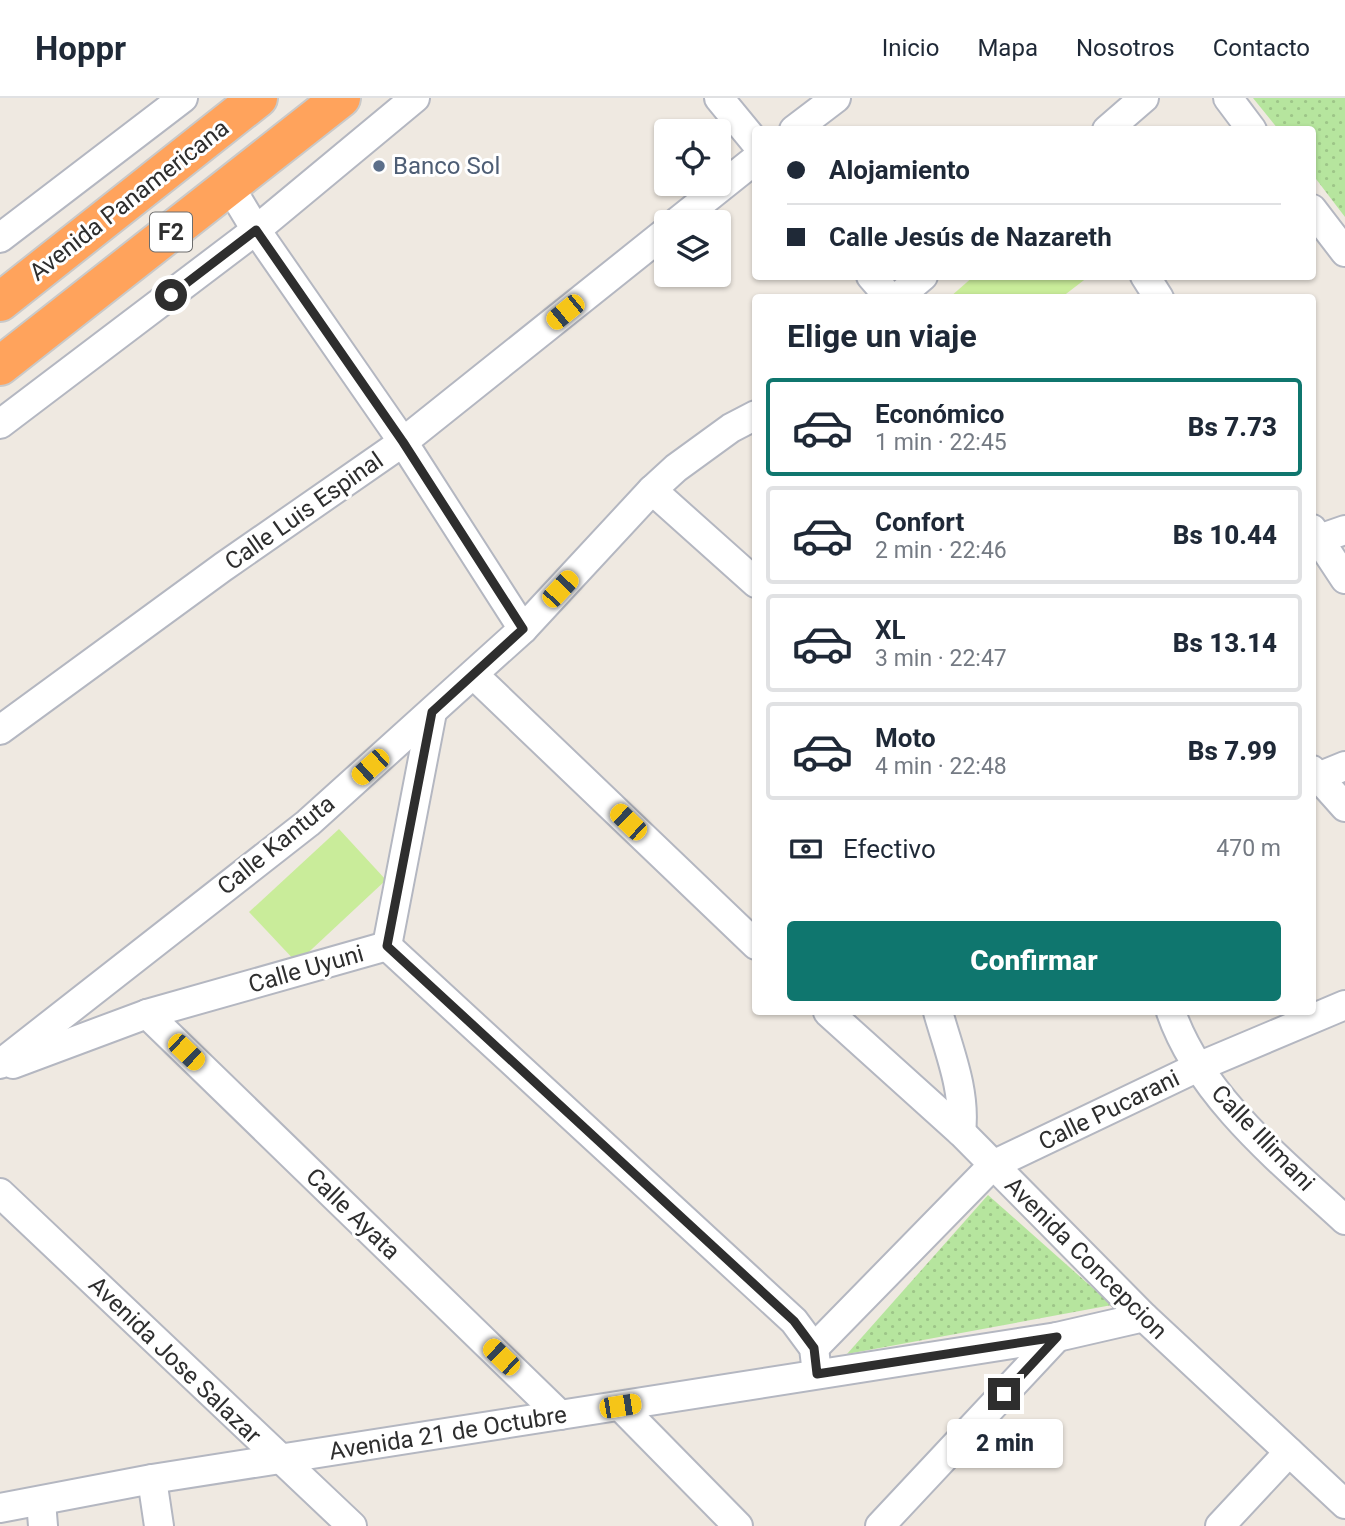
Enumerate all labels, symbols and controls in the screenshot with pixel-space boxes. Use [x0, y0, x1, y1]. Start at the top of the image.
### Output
text: Hoppr [35, 29, 126, 68]
text: Inicio [882, 34, 939, 62]
text: Mapa [977, 34, 1038, 62]
text: Nosotros [1076, 34, 1175, 62]
text: Contacto [1213, 34, 1310, 62]
street label: Avenida Panamericana [24, 114, 234, 286]
map controls [654, 119, 731, 287]
button: locate [654, 119, 731, 196]
place label: Banco Sol [393, 152, 500, 180]
text: Alojamiento [829, 155, 970, 185]
marker: Banco Sol [371, 158, 387, 174]
button: layers [654, 210, 731, 287]
road number: F2 [150, 212, 192, 252]
text: Calle Jesús de Nazareth [829, 222, 1112, 252]
route start [155, 279, 187, 311]
car [543, 291, 588, 333]
text: Elige un viaje [787, 317, 977, 355]
icon: car [791, 396, 854, 459]
text: Económico [875, 399, 1004, 429]
text: Bs 7.73 [1188, 412, 1277, 442]
text: 1 min · 22:45 [875, 429, 1007, 456]
street label: Calle Luis Espinal [220, 446, 388, 576]
icon: car [791, 504, 854, 567]
text: Confort [875, 507, 964, 537]
text: Bs 10.44 [1173, 520, 1277, 550]
text: 2 min · 22:46 [875, 537, 1007, 564]
car [538, 566, 583, 612]
icon: car [791, 612, 854, 675]
text: XL [875, 615, 906, 645]
text: Bs 13.14 [1173, 628, 1277, 658]
text: 3 min · 22:47 [875, 645, 1007, 672]
icon: car [791, 720, 854, 783]
text: Moto [875, 723, 936, 753]
text: Bs 7.99 [1188, 736, 1277, 766]
car [348, 745, 393, 789]
text: 4 min · 22:48 [875, 753, 1007, 780]
street label: Calle Kantuta [212, 789, 340, 901]
car [606, 800, 651, 844]
icon: cash [787, 830, 825, 868]
text: Efectivo [843, 834, 936, 864]
text: 470 m [1216, 835, 1281, 862]
button: Confirmar [787, 921, 1281, 1001]
street label: Calle Uyuni [245, 939, 367, 999]
car [164, 1030, 209, 1074]
street label: Calle Pucarani [1034, 1064, 1184, 1156]
street label: Calle Illimani [1206, 1079, 1320, 1197]
street label: Calle Ayata [300, 1163, 406, 1265]
street label: Avenida Concepcion [999, 1171, 1173, 1345]
street label: Avenida Jose Salazar [83, 1271, 267, 1449]
car [479, 1335, 524, 1379]
route end [988, 1378, 1020, 1410]
car [598, 1392, 643, 1420]
street label: Avenida 21 de Octubre [327, 1400, 569, 1466]
callout: 2 min [946, 1418, 1062, 1468]
text: 2 min [976, 1430, 1034, 1457]

